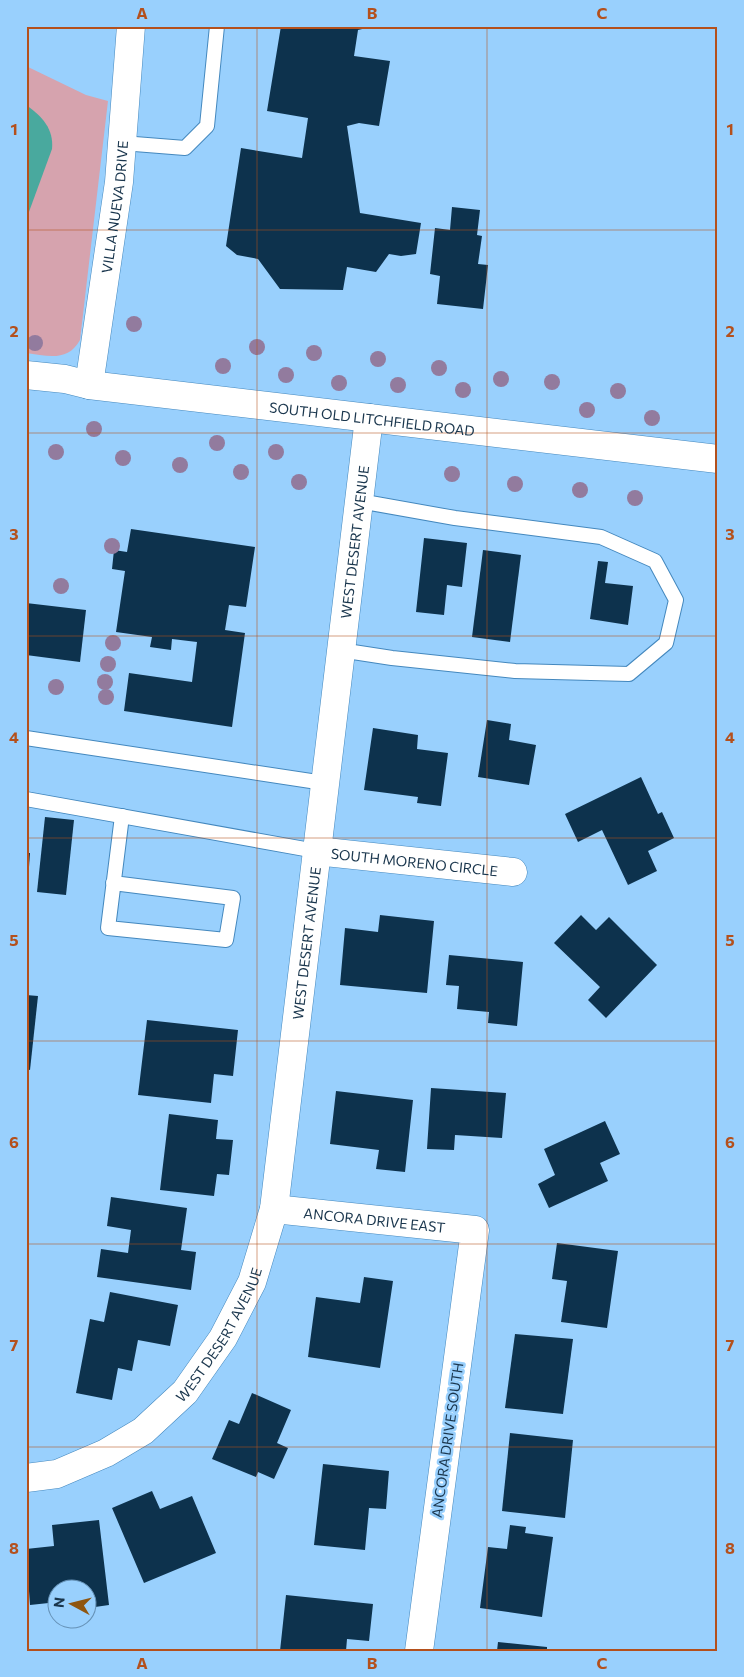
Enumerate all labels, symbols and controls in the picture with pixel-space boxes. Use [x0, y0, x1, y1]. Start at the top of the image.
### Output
text: A [136, 3, 148, 22]
text: B [367, 3, 378, 22]
text: C [597, 3, 608, 22]
text: 1 [10, 119, 18, 138]
text: 1 [726, 119, 734, 138]
street label: VILLA NUEVA DRIVE [97, 140, 131, 274]
text: 2 [9, 321, 19, 340]
text: 2 [725, 321, 735, 340]
street label: SOUTH OLD LITCHFIELD ROAD [269, 398, 476, 439]
street label: WEST DESERT AVENUE [336, 465, 372, 619]
text: 3 [9, 524, 19, 543]
text: 3 [725, 524, 735, 543]
text: 4 [9, 727, 19, 746]
text: 4 [725, 727, 735, 746]
street label: SOUTH MORENO CIRCLE [330, 844, 499, 879]
street label: WEST DESERT AVENUE [288, 866, 324, 1021]
text: 5 [9, 930, 19, 949]
text: 5 [725, 930, 735, 949]
text: 6 [9, 1132, 19, 1151]
text: 6 [725, 1132, 735, 1151]
street label: ANCORA DRIVE EAST [303, 1204, 446, 1235]
street label: WEST DESERT AVENUE [172, 1265, 264, 1405]
text: 7 [10, 1335, 19, 1354]
text: 7 [726, 1335, 735, 1354]
street label: ANCORA DRIVE SOUTH [428, 1361, 466, 1519]
text: 8 [9, 1538, 19, 1557]
text: 8 [725, 1538, 735, 1557]
north arrow [48, 1580, 98, 1630]
text: N [50, 1596, 68, 1609]
text: A [136, 1653, 148, 1672]
text: B [367, 1653, 378, 1672]
text: C [597, 1653, 608, 1672]

